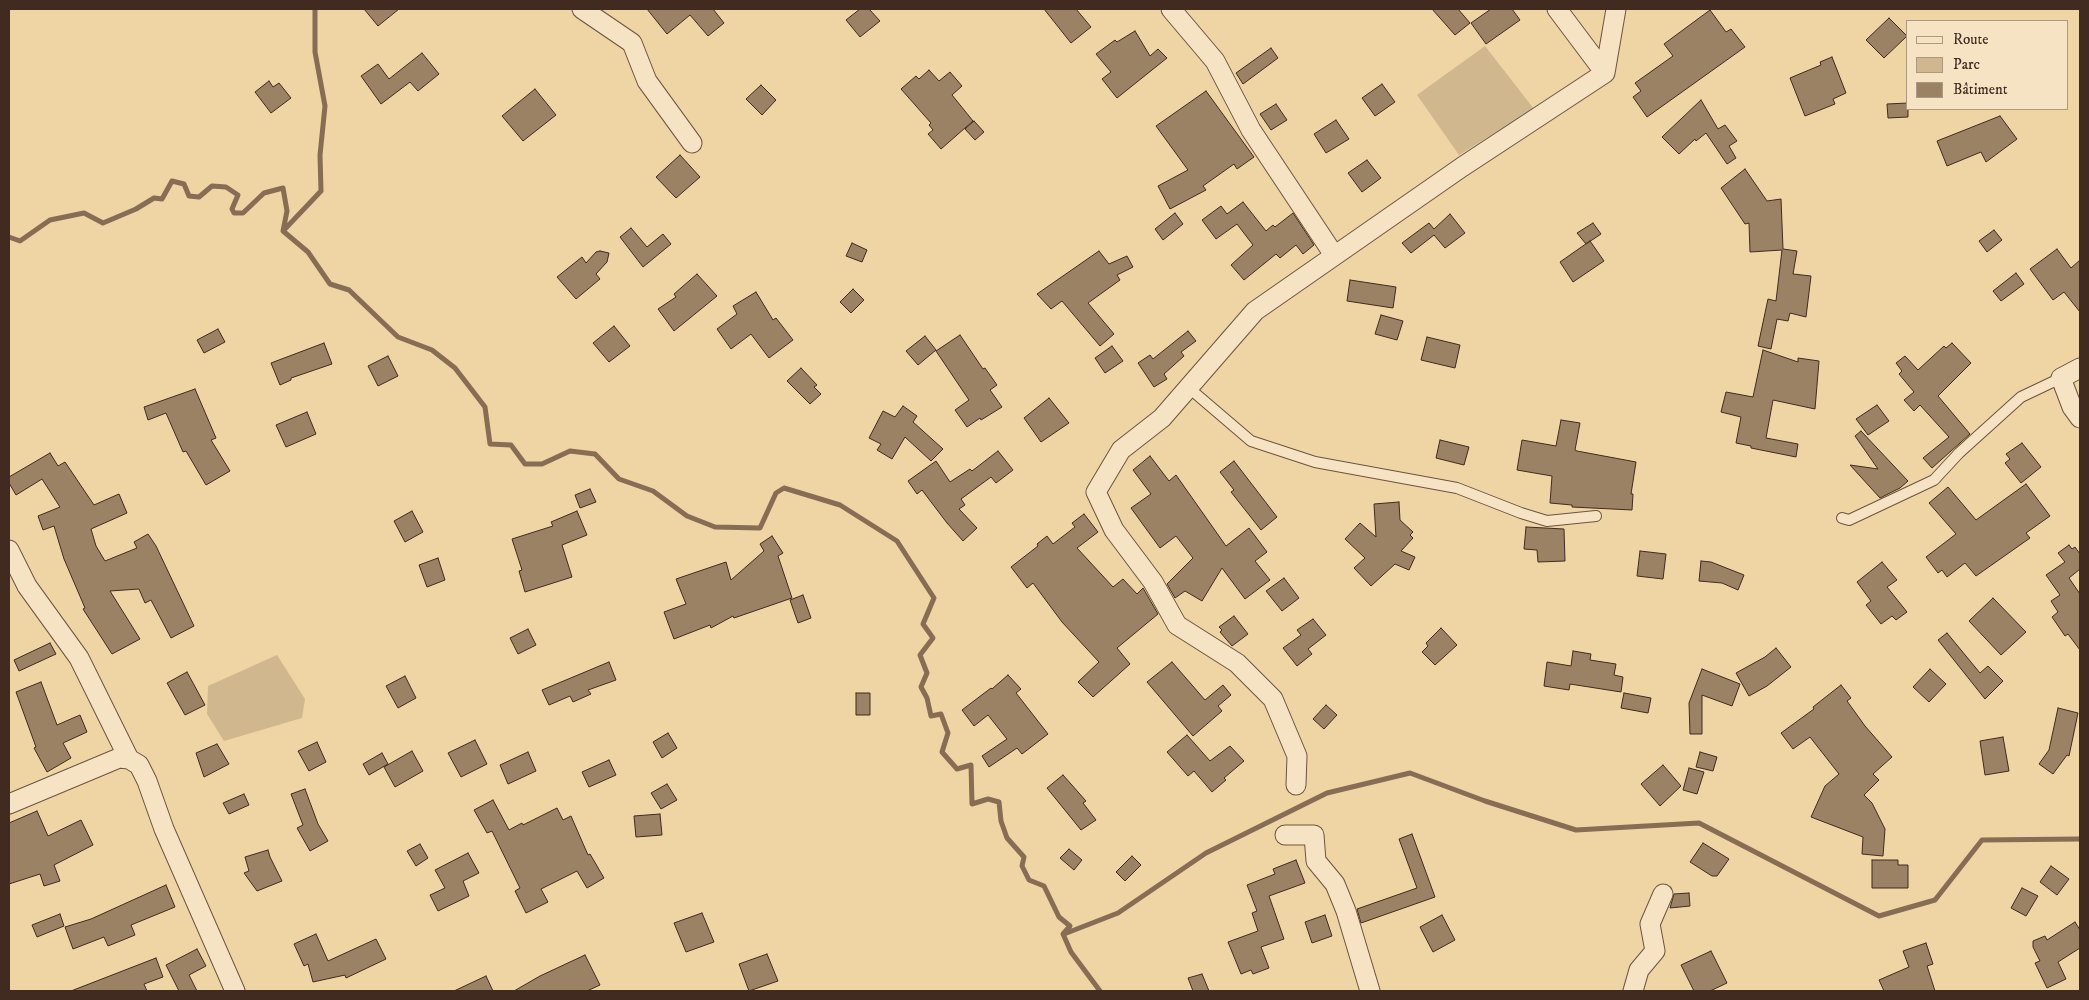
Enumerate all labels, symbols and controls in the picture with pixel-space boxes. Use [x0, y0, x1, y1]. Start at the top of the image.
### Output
legend [1906, 20, 2069, 110]
text: Route [1953, 30, 1988, 49]
text: Parc [1953, 55, 1980, 74]
text: Bâtiment [1953, 80, 2008, 99]

